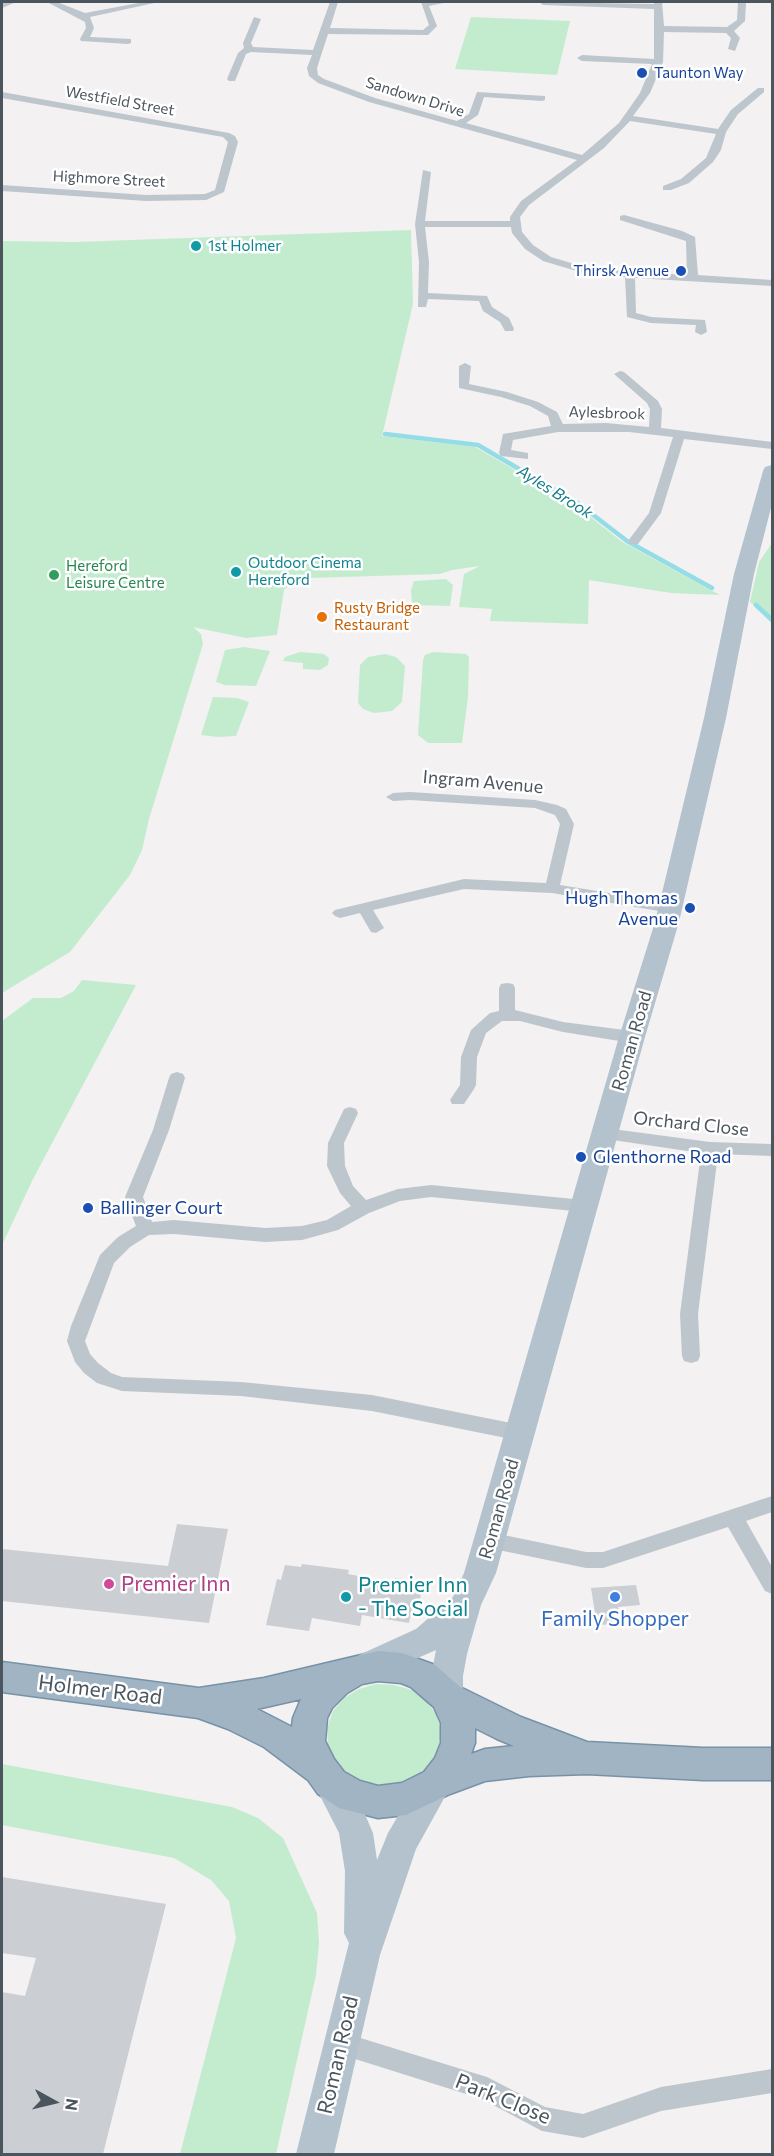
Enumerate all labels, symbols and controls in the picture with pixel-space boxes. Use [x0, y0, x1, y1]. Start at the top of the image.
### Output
place label: Taunton Way [654, 64, 744, 82]
marker: Taunton Way [635, 66, 649, 80]
street label: Sandown Drive [363, 73, 467, 121]
street label: Westfield Street [64, 83, 176, 119]
street label: Highmore Street [52, 167, 166, 191]
place label: 1st Holmer [208, 237, 281, 255]
marker: 1st Holmer [189, 239, 203, 253]
place label: Thirsk Avenue [573, 262, 669, 280]
marker: Thirsk Avenue [674, 264, 688, 278]
street label: Aylesbrook [568, 403, 646, 423]
water label: Ayles Brook [514, 461, 596, 523]
place label: Outdoor Cinema Hereford [248, 554, 362, 589]
place label: Hereford Leisure Centre [66, 557, 165, 592]
marker: Outdoor Cinema Hereford [229, 565, 243, 579]
marker: Hereford Leisure Centre [47, 568, 61, 582]
place label: Rusty Bridge Restaurant [334, 599, 420, 634]
marker: Rusty Bridge Restaurant [315, 610, 329, 624]
street label: Ingram Avenue [422, 766, 544, 798]
place label: Hugh Thomas Avenue [565, 887, 678, 930]
marker: Hugh Thomas Avenue [683, 901, 697, 915]
street label: Roman Road [607, 988, 657, 1094]
street label: Orchard Close [632, 1107, 750, 1141]
place label: Glenthorne Road [593, 1146, 732, 1168]
marker: Glenthorne Road [574, 1150, 588, 1164]
place label: Ballinger Court [100, 1197, 223, 1219]
marker: Ballinger Court [81, 1201, 95, 1215]
street label: Roman Road [474, 1456, 524, 1562]
place label: Premier Inn [121, 1571, 230, 1597]
place label: Premier Inn - The Social [358, 1572, 468, 1622]
marker: Premier Inn [102, 1577, 116, 1591]
marker: Premier Inn - The Social [339, 1590, 353, 1604]
marker: Family Shopper [608, 1590, 622, 1604]
place label: Family Shopper [541, 1606, 689, 1632]
street label: Holmer Road [37, 1670, 163, 1710]
street label: Roman Road [312, 1994, 364, 2116]
street label: Park Close [452, 2068, 554, 2130]
north arrow [24, 2072, 84, 2132]
text: N [62, 2097, 83, 2112]

